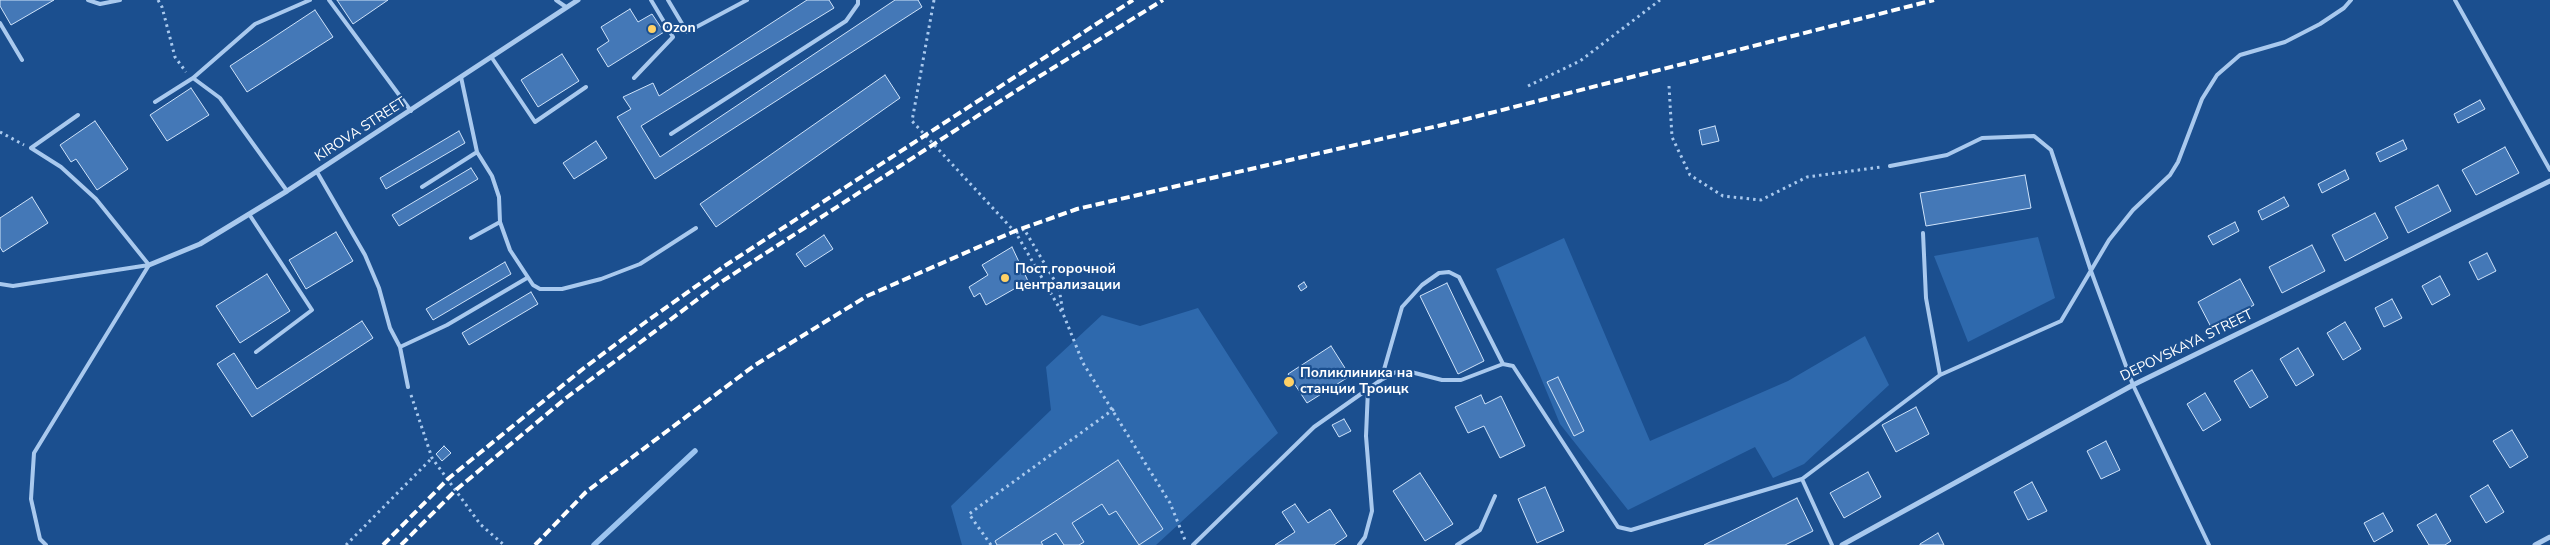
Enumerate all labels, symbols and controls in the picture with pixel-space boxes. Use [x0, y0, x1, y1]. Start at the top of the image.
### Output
place label: Ozon [662, 21, 696, 37]
marker: Ozon [646, 23, 658, 35]
street label: KIROVA STREET [312, 94, 410, 166]
place label: Пост горочной централизации [1015, 262, 1121, 294]
marker: Пост горочной централизации [999, 272, 1011, 284]
street label: DEPOVSKAYA STREET [2118, 307, 2256, 385]
place label: Поликлиника на станции Троицк [1300, 366, 1413, 398]
marker: Поликлиника на станции Троицк [1282, 375, 1296, 389]

